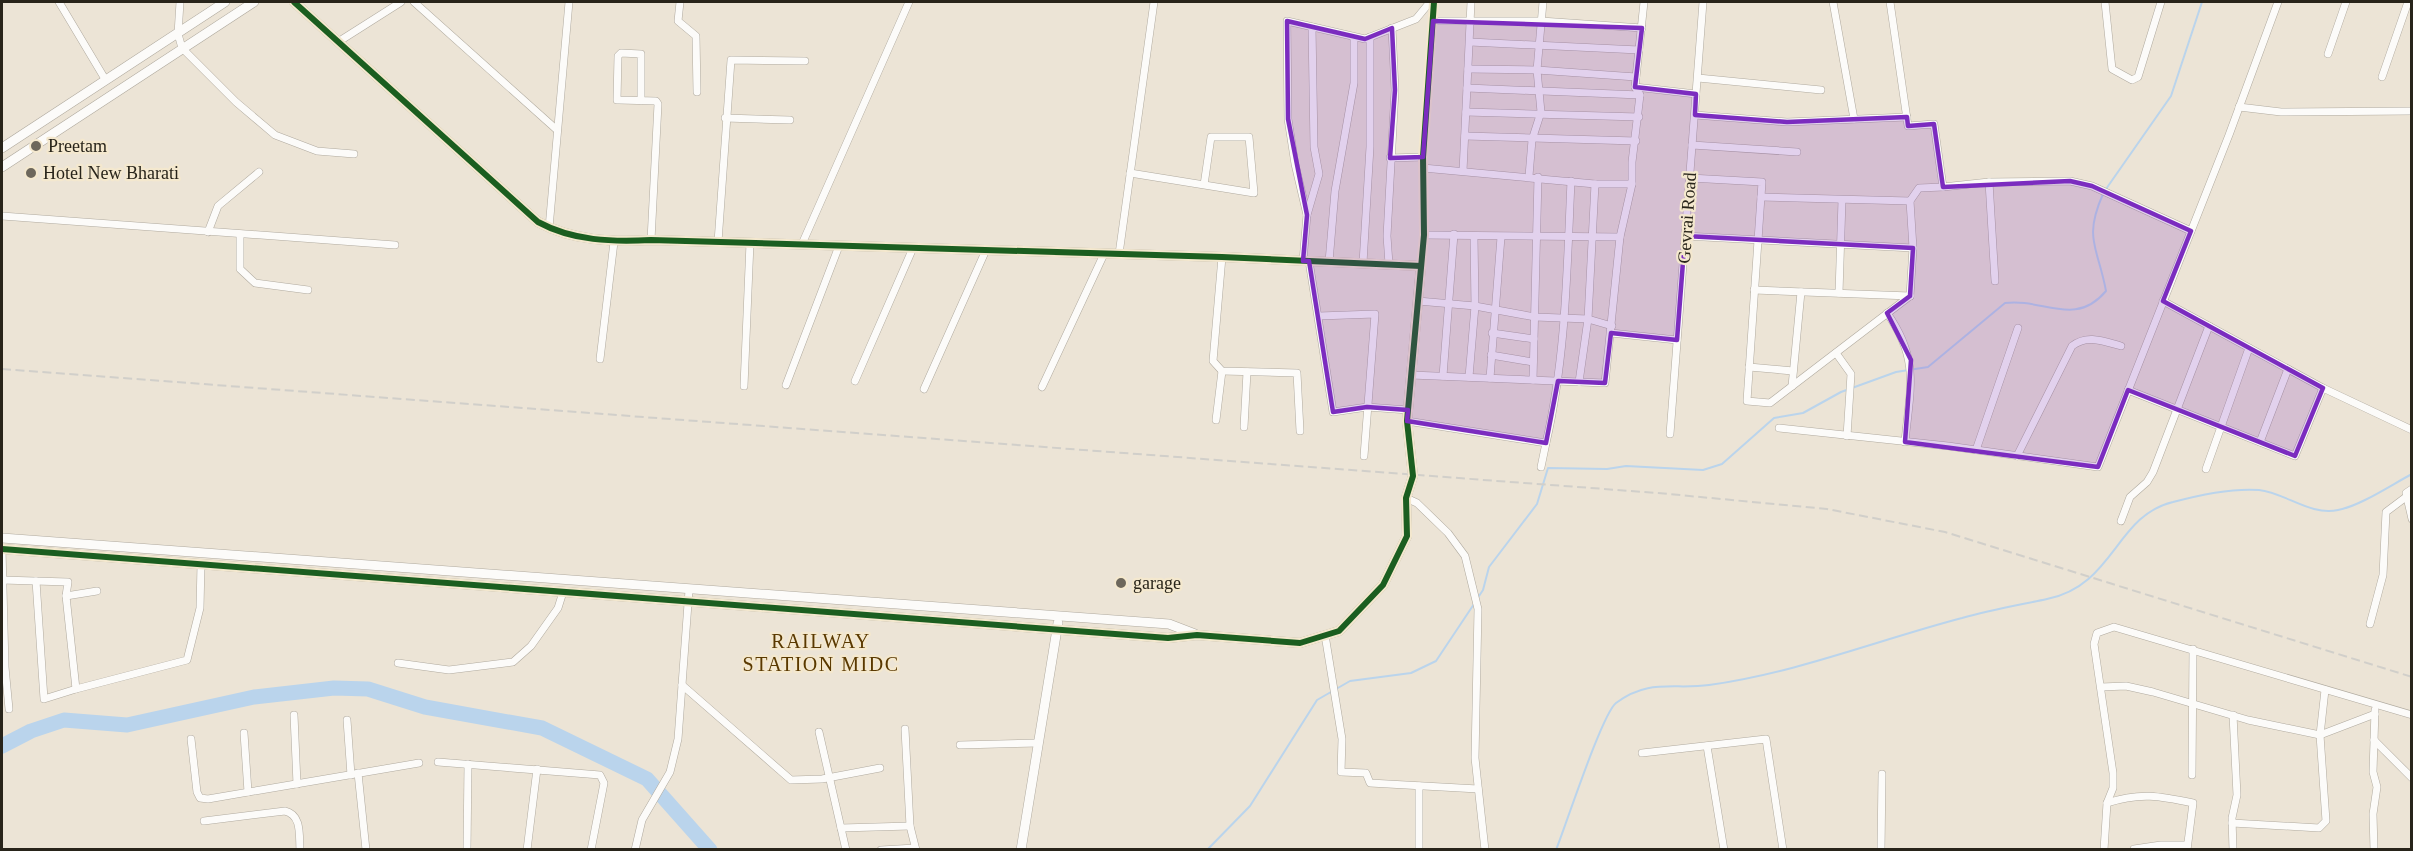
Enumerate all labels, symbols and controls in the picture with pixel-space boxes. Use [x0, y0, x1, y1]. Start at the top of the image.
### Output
place label: Preetam [48, 136, 107, 156]
marker: Preetam [29, 139, 43, 153]
place label: Hotel New Bharati [43, 163, 179, 183]
marker: Hotel New Bharati [24, 166, 38, 180]
street label: Gevrai Road [1674, 172, 1700, 264]
place label: garage [1133, 573, 1181, 593]
marker: garage [1114, 576, 1128, 590]
district label: RAILWAY STATION MIDC [743, 630, 899, 675]

